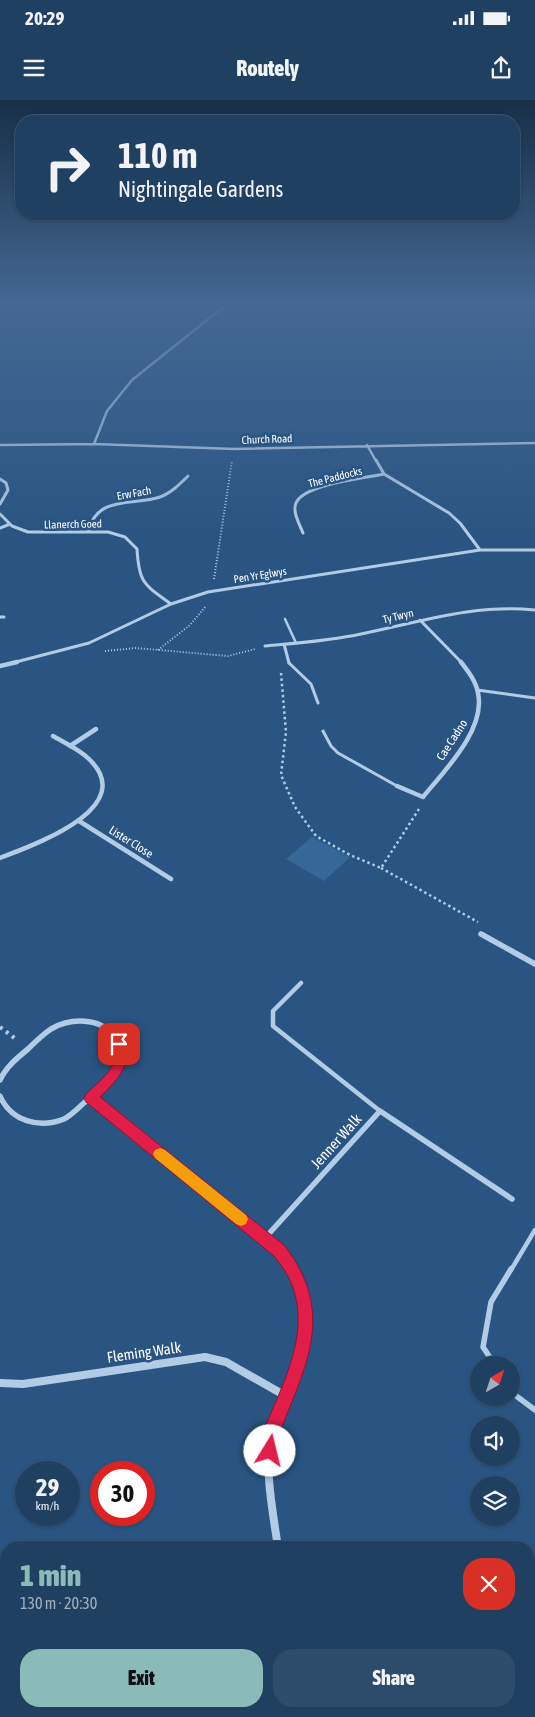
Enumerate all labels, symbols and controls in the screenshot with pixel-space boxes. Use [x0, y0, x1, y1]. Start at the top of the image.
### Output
text: 20:29 [25, 7, 64, 29]
icon: menu [20, 54, 48, 82]
icon: share [487, 54, 515, 82]
text: Routely [236, 55, 299, 81]
icon: right [35, 135, 100, 200]
text: 110 m [118, 135, 197, 175]
text: Nightingale Gardens [118, 176, 283, 202]
street label: Church Road [241, 432, 293, 446]
street label: The Paddocks [307, 464, 363, 489]
street label: Erw Fach [116, 484, 152, 502]
street label: Llanerch Goed [44, 517, 102, 531]
street label: Pen Yr Eglwys [233, 565, 287, 585]
street label: Ty Twyn [381, 607, 415, 625]
street label: Cae Cadno [434, 717, 471, 763]
street label: Lister Close [106, 823, 156, 861]
pin [98, 1023, 140, 1065]
icon: arrive [105, 1030, 133, 1058]
street label: Jenner Walk [307, 1110, 365, 1172]
street label: Fleming Walk [106, 1338, 183, 1366]
north arrow [470, 1356, 520, 1406]
map controls [470, 1356, 520, 1526]
button: sound [470, 1416, 520, 1466]
position arrow [243, 1424, 295, 1476]
speed limit sign: 30 [90, 1461, 155, 1526]
text: 29 [36, 1473, 59, 1501]
button: layers [470, 1476, 520, 1526]
text: km/h [36, 1499, 59, 1513]
text: 1 min [20, 1558, 81, 1592]
button: close [463, 1558, 515, 1610]
text: 130 m · 20:30 [20, 1594, 97, 1612]
button: Exit [20, 1649, 263, 1707]
button: Share [273, 1649, 515, 1707]

